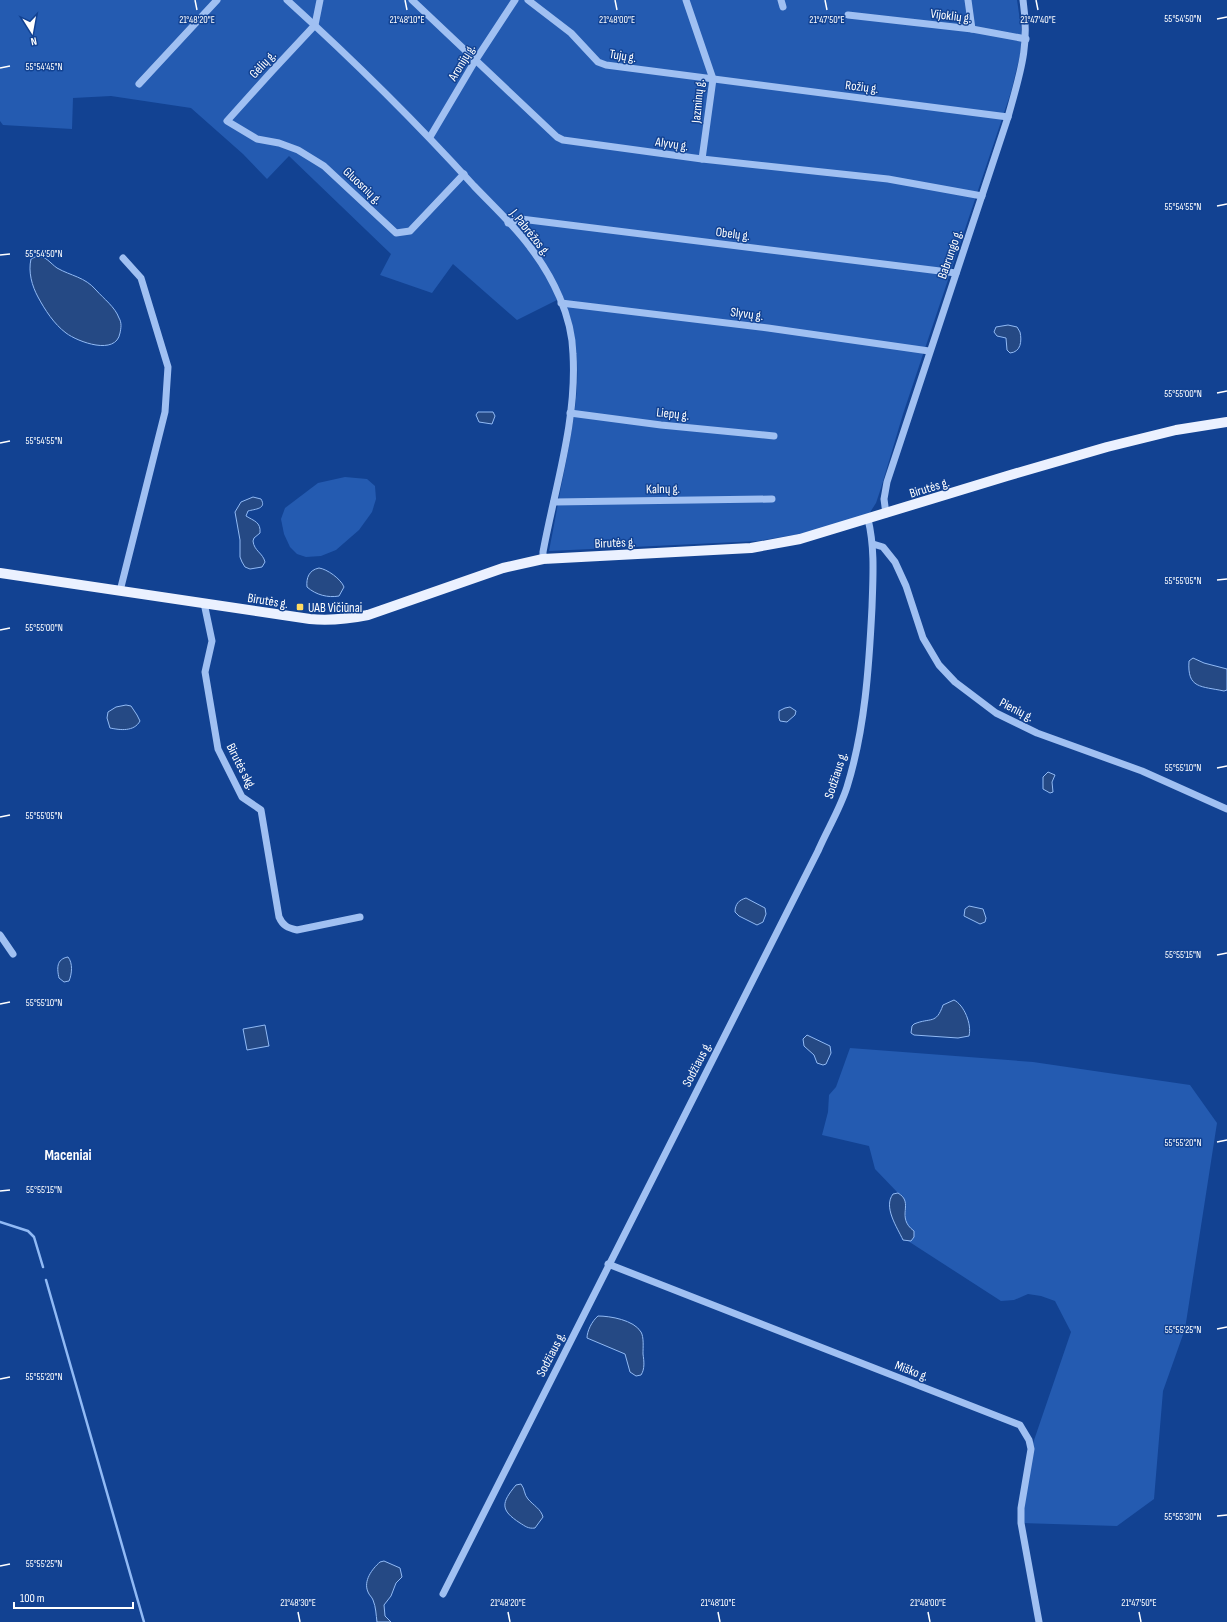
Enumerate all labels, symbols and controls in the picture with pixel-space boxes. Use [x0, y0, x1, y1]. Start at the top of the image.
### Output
street label: Vijoklių g. [929, 6, 972, 26]
north arrow [12, 12, 52, 52]
text: 55°54'50"N [1164, 13, 1202, 25]
text: 21°48'20"E [179, 14, 215, 26]
text: 21°48'10"E [389, 14, 425, 26]
text: 21°48'00"E [599, 14, 635, 26]
text: 21°47'50"E [809, 14, 845, 26]
text: 21°47'40"E [1020, 14, 1056, 26]
text: N [30, 34, 38, 48]
street label: Aronijų g. [444, 41, 479, 85]
street label: Tujų g. [608, 46, 638, 66]
street label: Gėlių g. [246, 48, 279, 82]
text: 55°54'45"N [25, 61, 63, 73]
street label: Rožių g. [844, 77, 879, 97]
street label: Jazminų g. [688, 79, 708, 125]
street label: Alyvų g. [653, 134, 689, 154]
street label: Gluosnių g. [339, 164, 385, 208]
text: 55°54'55"N [1165, 201, 1201, 213]
street label: J. Pabrėžos g. [506, 205, 554, 259]
street label: Obelų g. [715, 224, 751, 244]
street label: Babrungo g. [934, 228, 966, 281]
text: 55°54'50"N [25, 248, 63, 260]
street label: Slyvų g. [729, 304, 764, 324]
text: 55°55'00"N [1164, 388, 1202, 400]
street label: Liepų g. [656, 404, 690, 424]
text: 55°54'55"N [26, 435, 62, 447]
street label: Birutės g. [907, 474, 951, 502]
street label: Kalnų g. [646, 481, 680, 497]
street label: Birutės g. [594, 534, 636, 552]
text: 55°55'05"N [1164, 575, 1202, 587]
street label: Birutės g. [246, 590, 289, 612]
place label: UAB Vičiūnai [308, 600, 362, 616]
marker: UAB Vičiūnai [295, 602, 305, 612]
text: 55°55'00"N [25, 622, 63, 634]
street label: Pienių g. [997, 695, 1036, 725]
street label: Birutės skg. [223, 740, 260, 792]
street label: Sodžiaus g. [821, 750, 851, 801]
text: 55°55'10"N [1165, 762, 1201, 774]
text: 55°55'05"N [25, 810, 63, 822]
text: 55°55'15"N [1165, 949, 1201, 961]
text: 55°55'10"N [26, 997, 62, 1009]
street label: Sodžiaus g. [679, 1039, 715, 1090]
text: 55°55'20"N [1164, 1137, 1202, 1149]
district label: Maceniai [44, 1146, 92, 1165]
text: 55°55'15"N [26, 1184, 62, 1196]
text: 55°55'25"N [1165, 1324, 1201, 1336]
street label: Sodžiaus g. [533, 1329, 569, 1380]
street label: Miško g. [893, 1357, 931, 1385]
text: 55°55'20"N [25, 1371, 63, 1383]
text: 55°55'30"N [1164, 1511, 1202, 1523]
text: 55°55'25"N [26, 1558, 62, 1570]
scale bar [14, 1584, 133, 1610]
text: 100 m [20, 1591, 45, 1606]
text: 21°48'30"E [280, 1597, 316, 1609]
text: 21°48'20"E [490, 1597, 526, 1609]
text: 21°48'10"E [700, 1597, 736, 1609]
text: 21°48'00"E [910, 1597, 946, 1609]
text: 21°47'50"E [1121, 1597, 1157, 1609]

